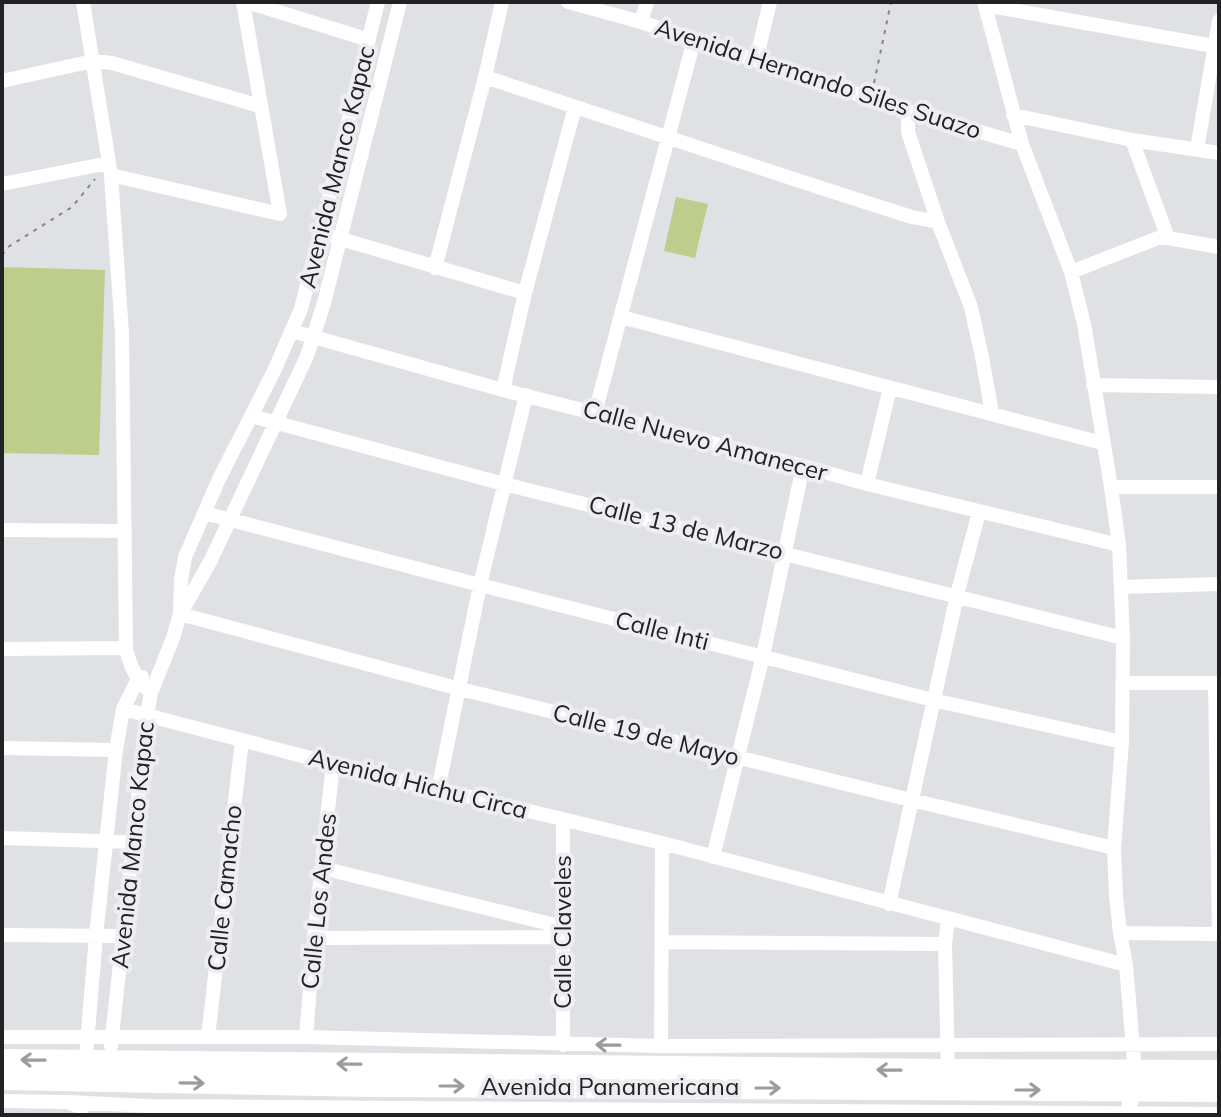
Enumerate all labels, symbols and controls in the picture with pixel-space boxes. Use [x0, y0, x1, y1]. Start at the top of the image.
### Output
street label: Avenida Hernando Siles Suazo [651, 11, 985, 145]
street label: Avenida Manco Kapac [291, 42, 381, 291]
street label: Calle Nuevo Amanecer [580, 393, 831, 487]
street label: Calle 13 de Marzo [586, 488, 787, 566]
street label: Calle Inti [612, 604, 712, 656]
street label: Calle 19 de Mayo [550, 696, 743, 772]
street label: Avenida Manco Kapac [104, 720, 160, 970]
street label: Avenida Hichu Circa [306, 741, 531, 825]
street label: Calle Camacho [200, 803, 248, 972]
street label: Calle Los Andes [294, 811, 342, 991]
street label: Calle Claveles [547, 855, 577, 1009]
one-way arrow [595, 1037, 622, 1053]
one-way arrow [20, 1053, 47, 1068]
one-way arrow [336, 1056, 363, 1072]
one-way arrow [876, 1062, 903, 1077]
street label: Avenida Panamericana [481, 1071, 739, 1101]
one-way arrow [178, 1075, 205, 1091]
one-way arrow [438, 1078, 465, 1094]
one-way arrow [754, 1080, 781, 1096]
one-way arrow [1014, 1082, 1041, 1097]

